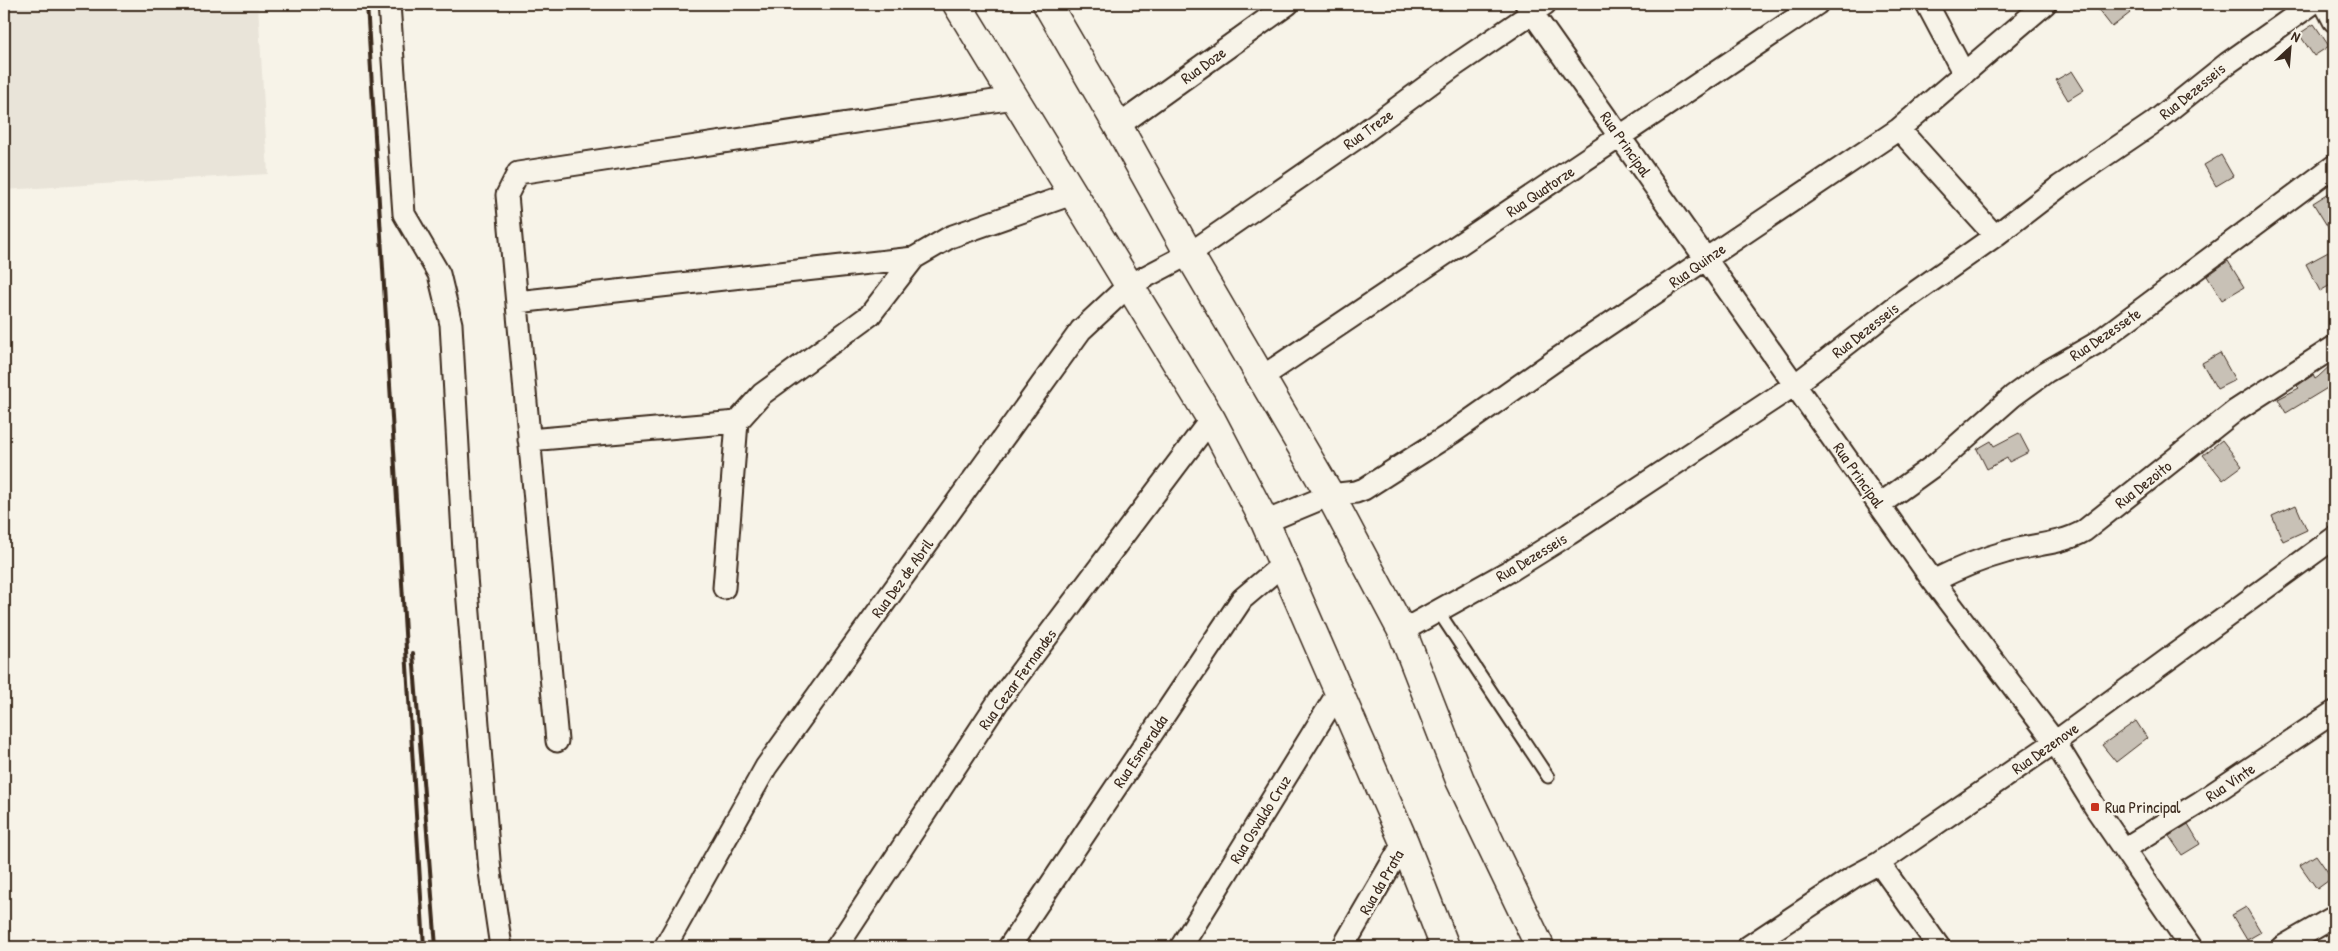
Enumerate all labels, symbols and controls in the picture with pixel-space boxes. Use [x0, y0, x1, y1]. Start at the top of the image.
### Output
north arrow [2266, 22, 2316, 72]
text: N [2288, 26, 2304, 46]
street label: Rua Doze [1176, 41, 1231, 89]
street label: Rua Dezesseis [2154, 58, 2230, 124]
street label: Rua Treze [1339, 103, 1398, 155]
street label: Rua Principal [1595, 107, 1657, 182]
street label: Rua Quatorze [1501, 160, 1579, 222]
street label: Rua Quinze [1664, 237, 1730, 293]
street label: Rua Dezesseis [1827, 297, 1903, 363]
street label: Rua Dezessete [2065, 302, 2145, 366]
street label: Rua Principal [1828, 438, 1890, 513]
street label: Rua Dezoito [2110, 455, 2176, 513]
street label: Rua Dezesseis [1491, 527, 1571, 587]
street label: Rua Dez de Abril [866, 533, 939, 622]
street label: Rua Cezar Fernandes [973, 624, 1061, 734]
street label: Rua Esmeralda [1108, 710, 1172, 792]
street label: Rua Dezenove [2007, 716, 2083, 779]
street label: Rua Vinte [2201, 757, 2260, 807]
street label: Rua Osvaldo Cruz [1224, 771, 1296, 867]
place label: Rua Principal [2105, 796, 2181, 818]
marker: Rua Principal [2089, 801, 2101, 813]
street label: Rua da Prata [1354, 845, 1408, 919]

